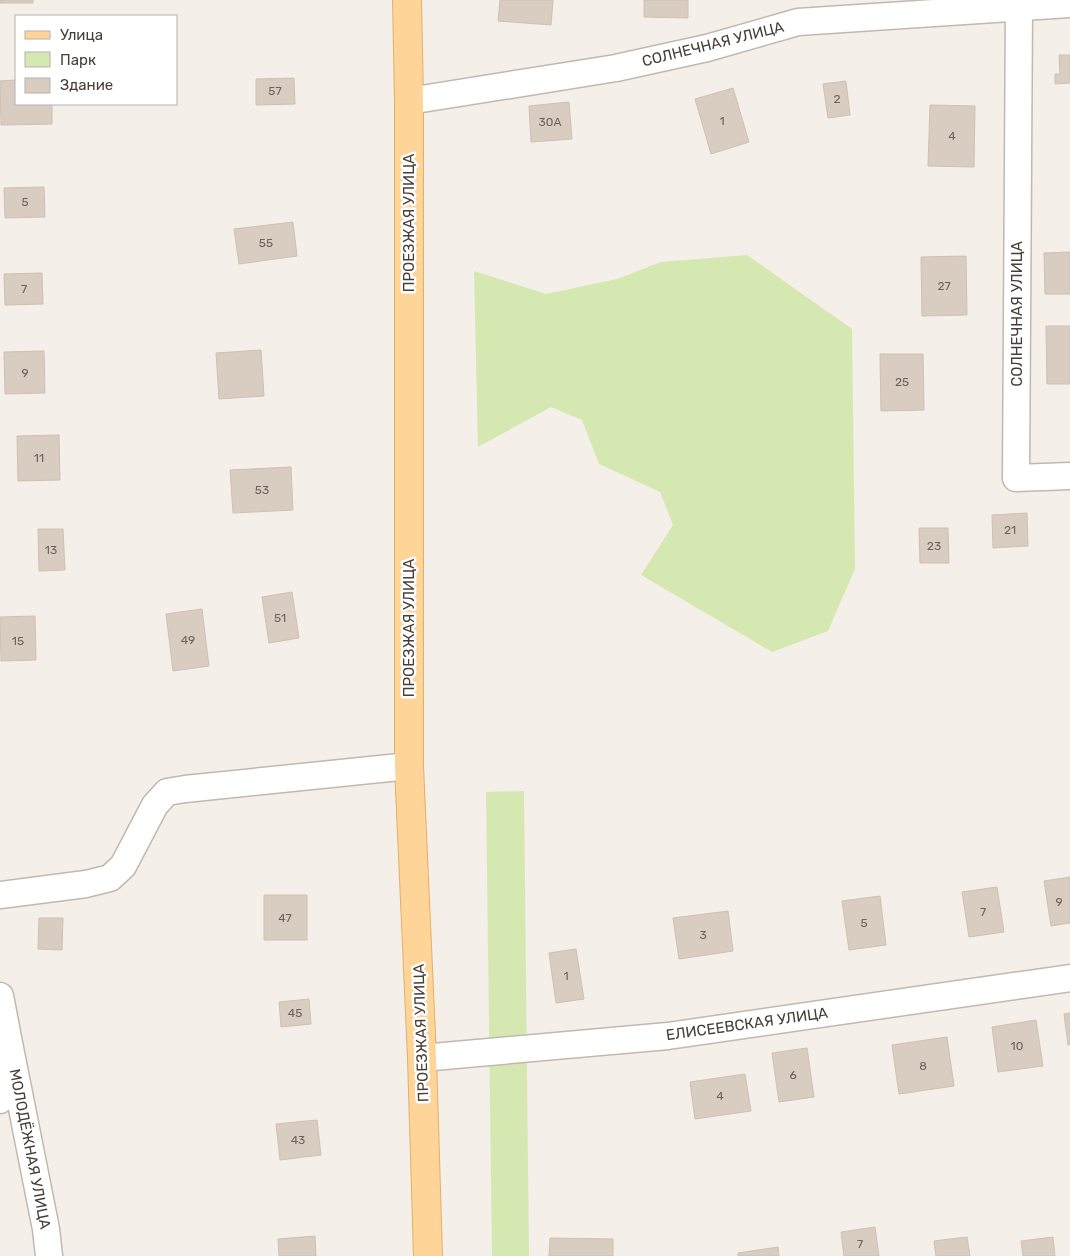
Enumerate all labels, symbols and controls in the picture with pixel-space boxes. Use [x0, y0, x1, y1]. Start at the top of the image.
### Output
legend [15, 15, 178, 105]
street label: СОЛНЕЧНАЯ УЛИЦА [640, 18, 786, 70]
text: Улица [60, 26, 103, 44]
text: Парк [60, 51, 96, 69]
text: Здание [60, 76, 113, 94]
house number: 57 [268, 84, 282, 98]
house number: 2 [833, 92, 841, 106]
house number: 1 [719, 114, 725, 128]
house number: 30А [539, 115, 561, 129]
house number: 4 [948, 129, 956, 143]
street label: ПРОЕЗЖАЯ УЛИЦА [400, 154, 418, 292]
house number: 5 [21, 195, 29, 209]
house number: 55 [259, 236, 273, 250]
street label: СОЛНЕЧНАЯ УЛИЦА [1008, 241, 1026, 387]
house number: 27 [937, 279, 951, 293]
house number: 7 [21, 282, 27, 296]
house number: 9 [21, 366, 29, 380]
house number: 25 [895, 375, 909, 389]
house number: 11 [34, 451, 44, 465]
house number: 53 [255, 483, 269, 497]
house number: 21 [1004, 523, 1016, 537]
house number: 23 [927, 539, 941, 553]
house number: 13 [45, 543, 57, 557]
street label: ПРОЕЗЖАЯ УЛИЦА [400, 559, 418, 697]
house number: 51 [274, 611, 286, 625]
house number: 49 [181, 633, 195, 647]
house number: 15 [12, 634, 24, 648]
house number: 9 [1055, 895, 1063, 909]
house number: 7 [980, 905, 986, 919]
house number: 47 [278, 911, 292, 925]
house number: 5 [860, 916, 868, 930]
house number: 3 [699, 928, 707, 942]
street label: ПРОЕЗЖАЯ УЛИЦА [410, 963, 432, 1103]
house number: 1 [563, 969, 569, 983]
street label: ЕЛИСЕЕВСКАЯ УЛИЦА [665, 1004, 829, 1044]
house number: 45 [288, 1006, 302, 1020]
house number: 10 [1011, 1039, 1023, 1053]
house number: 8 [919, 1059, 927, 1073]
street label: МОЛОДЁЖНАЯ УЛИЦА [6, 1067, 54, 1231]
house number: 6 [789, 1068, 797, 1082]
house number: 4 [716, 1089, 724, 1103]
house number: 43 [291, 1133, 305, 1147]
house number: 7 [857, 1237, 863, 1251]

